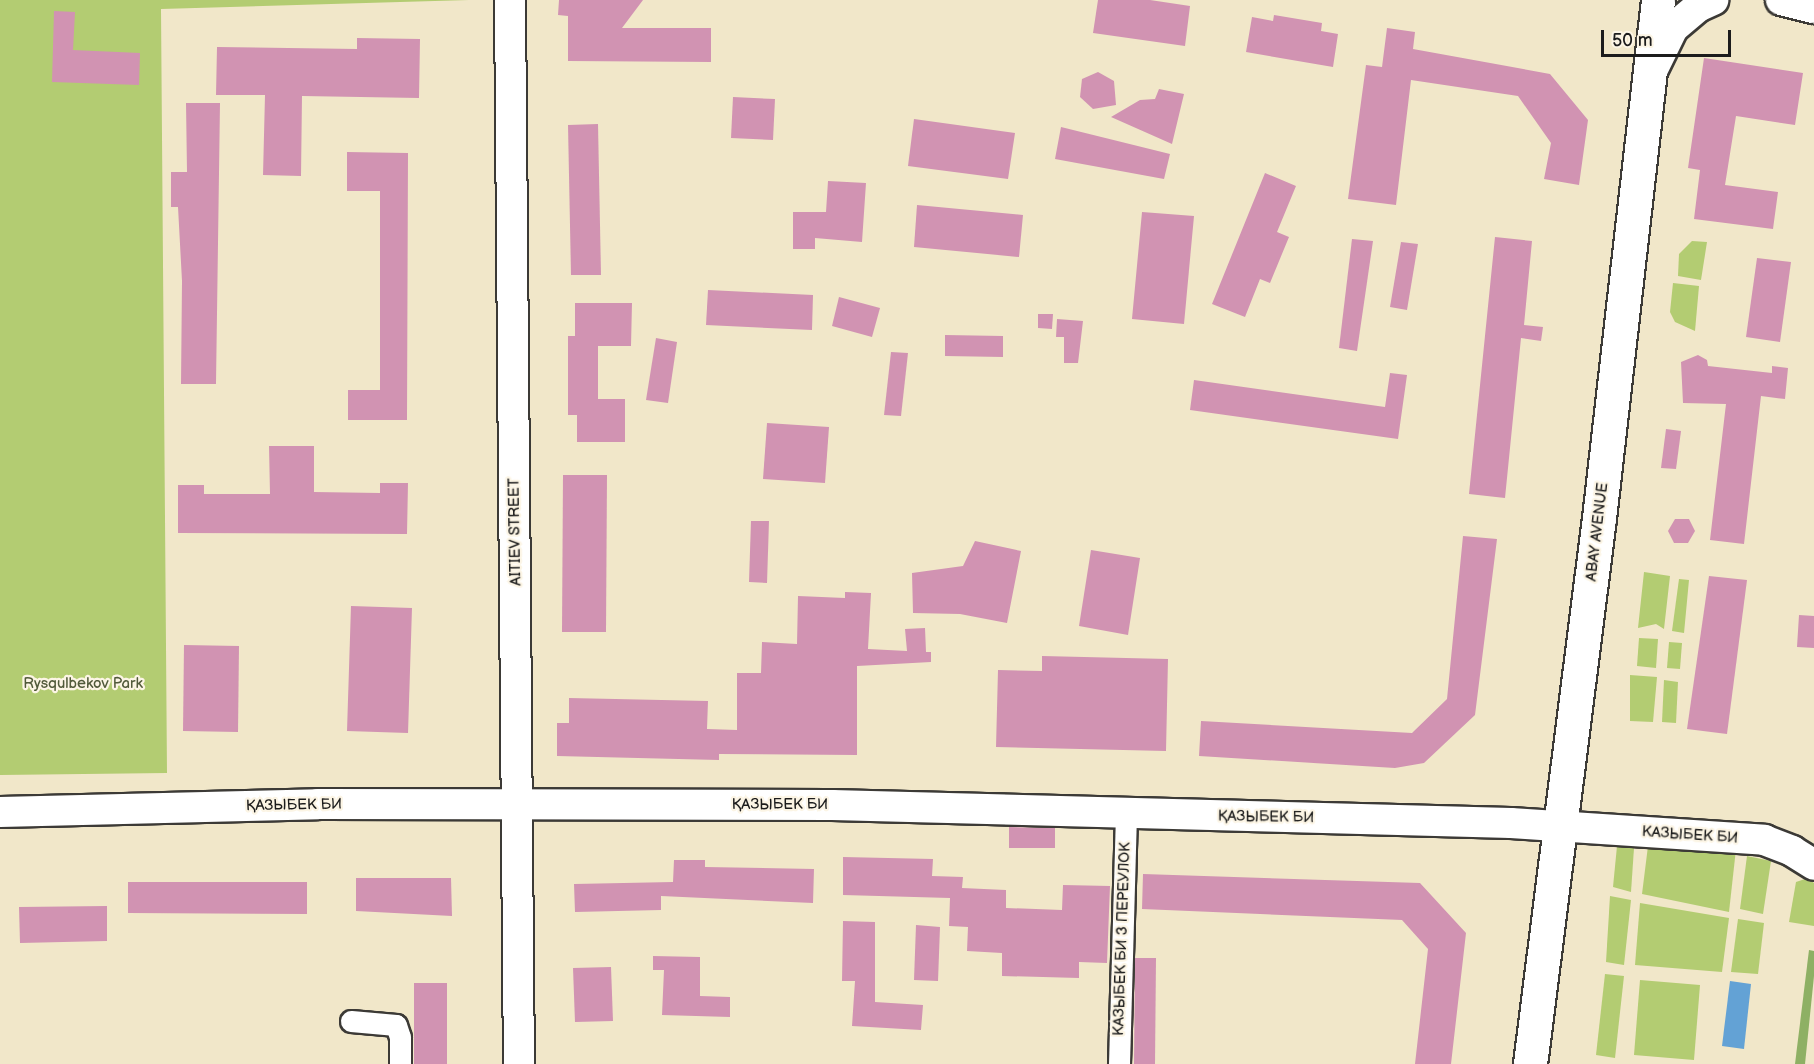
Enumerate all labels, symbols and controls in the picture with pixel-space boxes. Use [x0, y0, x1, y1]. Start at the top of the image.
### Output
scale bar [1604, 18, 1734, 56]
text: 50 m [1612, 30, 1653, 51]
street label: AITIEV STREET [505, 478, 525, 586]
street label: ABAY AVENUE [1582, 482, 1612, 582]
park label: Rysqulbekov Park [23, 675, 143, 693]
street label: ҚАЗЫБЕК БИ [246, 795, 342, 815]
street label: ҚАЗЫБЕК БИ [732, 796, 828, 814]
street label: ҚАЗЫБЕК БИ [1218, 807, 1314, 827]
street label: КАЗЫБЕК БИ [1641, 823, 1739, 847]
street label: КАЗЫБЕК БИ 3 ПЕРЕУЛОК [1110, 842, 1134, 1036]

